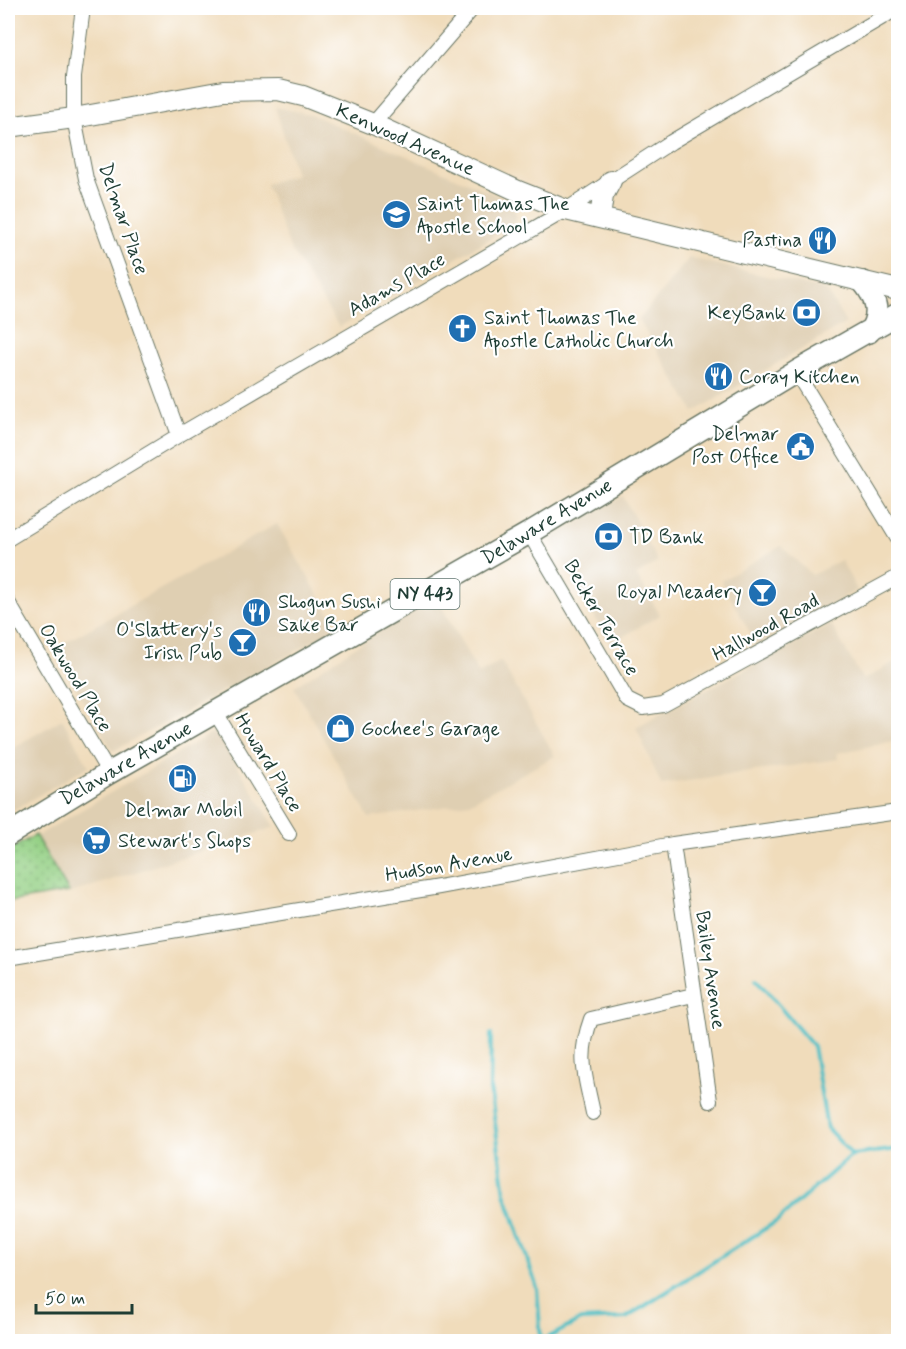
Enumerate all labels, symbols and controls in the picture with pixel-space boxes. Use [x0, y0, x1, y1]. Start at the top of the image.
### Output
street label: Kenwood Avenue [331, 97, 479, 183]
street label: Delmar Place [91, 160, 155, 278]
place label: Saint Thomas The Apostle School [417, 191, 570, 242]
school or university icon: Saint Thomas The Apostle School [380, 199, 412, 231]
restaurant icon: Pastina [807, 224, 839, 256]
place label: Pastina [742, 227, 802, 254]
street label: Adams Place [343, 246, 451, 324]
bank icon: KeyBank [791, 297, 823, 329]
place label: KeyBank [708, 300, 786, 327]
place label: Saint Thomas The Apostle Catholic Church [484, 305, 674, 356]
church icon: Saint Thomas The Apostle Catholic Church [447, 313, 479, 345]
restaurant icon: Coray Kitchen [702, 361, 734, 393]
place label: Coray Kitchen [739, 364, 860, 391]
place label: Delmar Post Office [692, 421, 779, 471]
public building icon: Delmar Post Office [784, 430, 816, 462]
street label: Delaware Avenue [476, 472, 618, 572]
bank icon: TD Bank [592, 521, 624, 553]
place label: TD Bank [629, 524, 704, 551]
street label: Becker Terrace [557, 555, 645, 681]
bar icon: Royal Meadery [747, 576, 779, 608]
road number: NY 443 [390, 579, 460, 609]
place label: Royal Meadery [617, 579, 742, 606]
street label: Hallwood Road [708, 588, 824, 668]
place label: Shogun Sushi Sake Bar [278, 589, 381, 639]
restaurant icon: Shogun Sushi Sake Bar [241, 597, 273, 629]
place label: O'Slattery's Irish Pub [116, 617, 222, 667]
street label: Oakwood Place [32, 619, 118, 737]
bar icon: O'Slattery's Irish Pub [227, 626, 259, 658]
street label: Howard Place [228, 708, 308, 818]
shop icon: Gochee's Garage [324, 713, 356, 745]
street label: Delaware Avenue [55, 715, 197, 813]
place label: Gochee's Garage [361, 716, 500, 743]
fuel station icon: Delmar Mobil [167, 763, 199, 795]
place label: Delmar Mobil [123, 797, 243, 824]
supermarket icon: Stewart's Shops [81, 825, 113, 857]
place label: Stewart's Shops [118, 828, 251, 855]
street label: Hudson Avenue [383, 841, 515, 889]
street label: Bailey Avenue [688, 909, 732, 1031]
scale bar [36, 1277, 132, 1315]
text: 50 m [45, 1287, 85, 1311]

